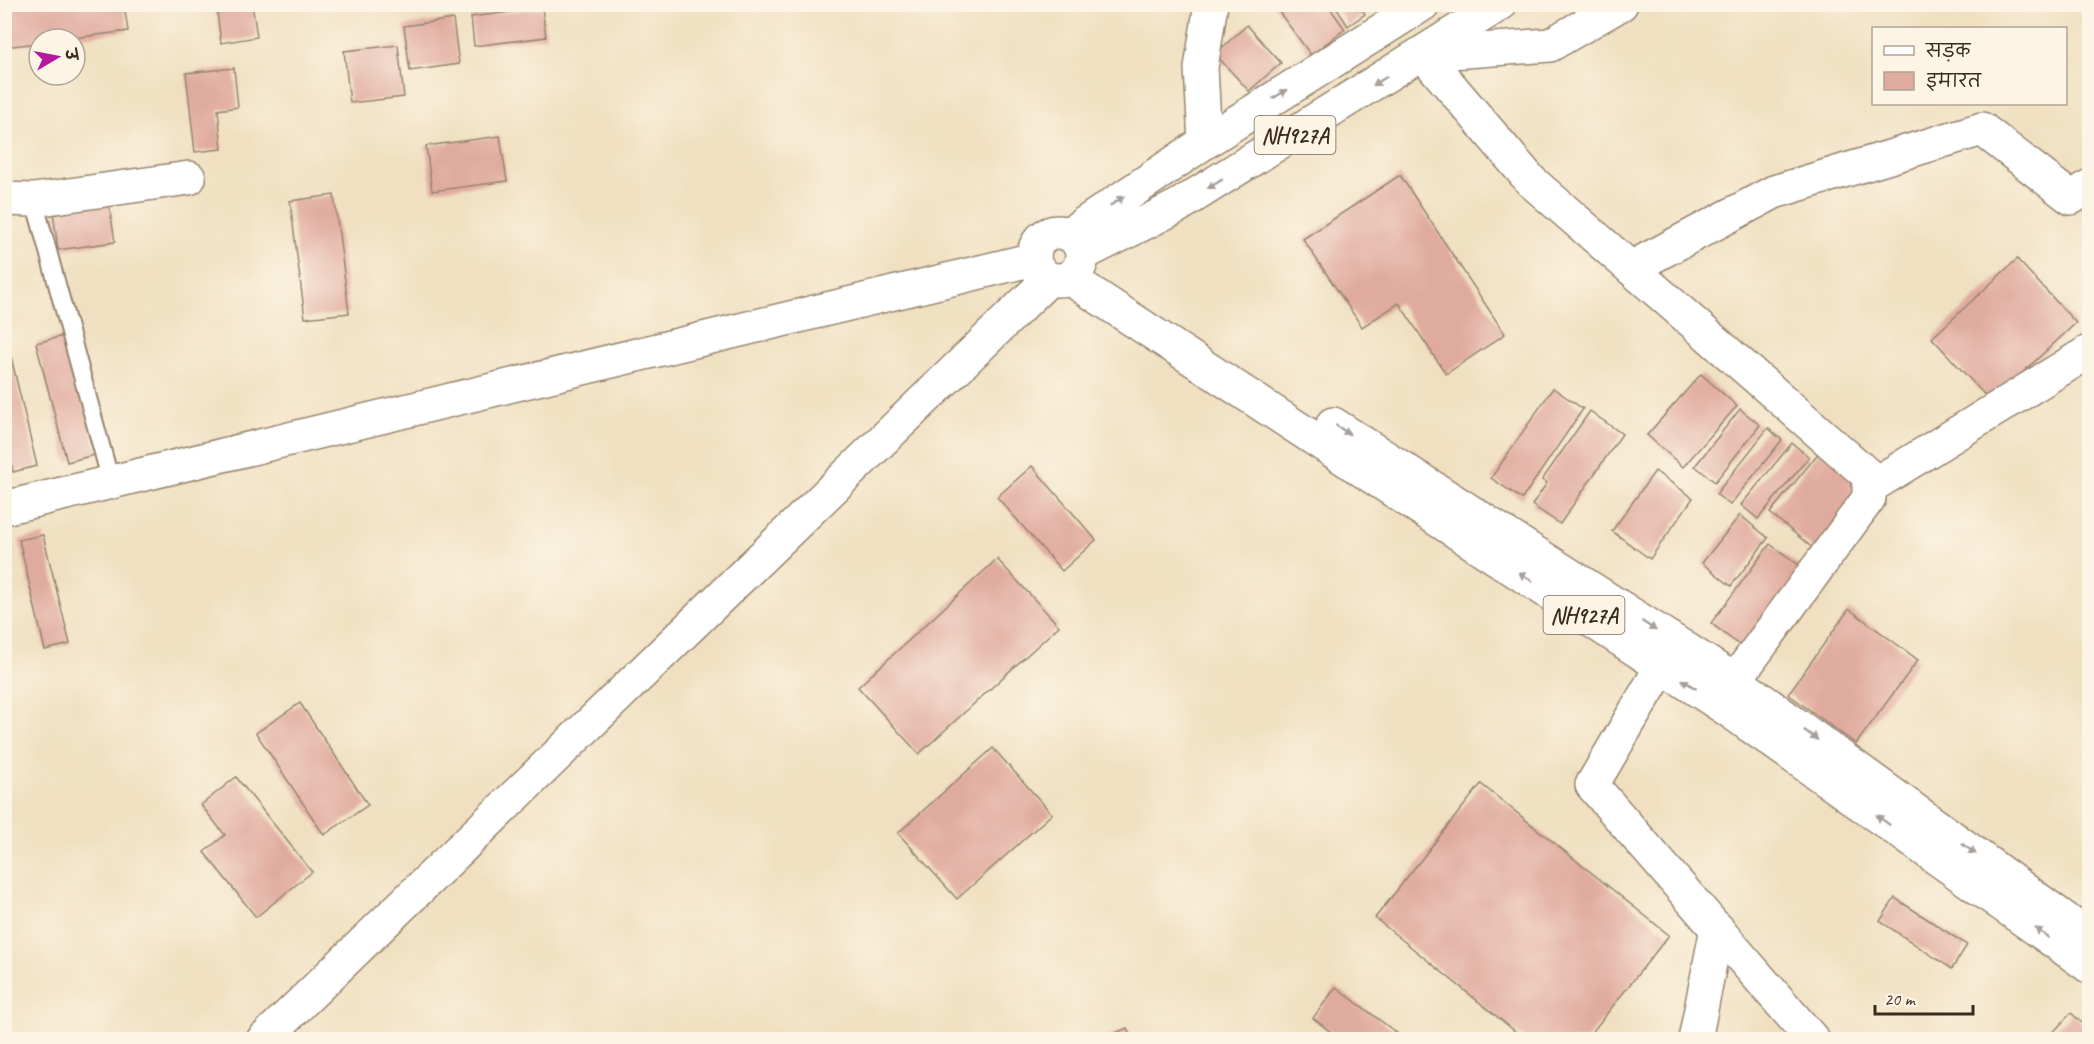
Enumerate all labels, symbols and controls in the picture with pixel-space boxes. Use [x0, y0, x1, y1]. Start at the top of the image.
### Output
north arrow [27, 27, 87, 87]
legend [1872, 27, 2067, 105]
text: सड़क [1925, 40, 1971, 62]
text: उ [60, 46, 82, 63]
text: इमारत [1926, 70, 1982, 92]
one-way arrow [1372, 75, 1388, 86]
one-way arrow [1272, 89, 1288, 100]
road number: NH927A [1254, 116, 1336, 154]
one-way arrow [1207, 179, 1223, 190]
one-way arrow [1109, 196, 1125, 207]
one-way arrow [1335, 425, 1351, 436]
one-way arrow [1518, 572, 1534, 583]
road number: NH927A [1544, 596, 1624, 634]
one-way arrow [1641, 620, 1657, 631]
one-way arrow [1681, 679, 1697, 690]
one-way arrow [1802, 729, 1818, 741]
one-way arrow [1876, 814, 1892, 826]
one-way arrow [1961, 843, 1976, 855]
one-way arrow [2034, 927, 2050, 939]
scale bar [1875, 978, 1972, 1016]
text: 20 m [1884, 988, 1917, 1010]

